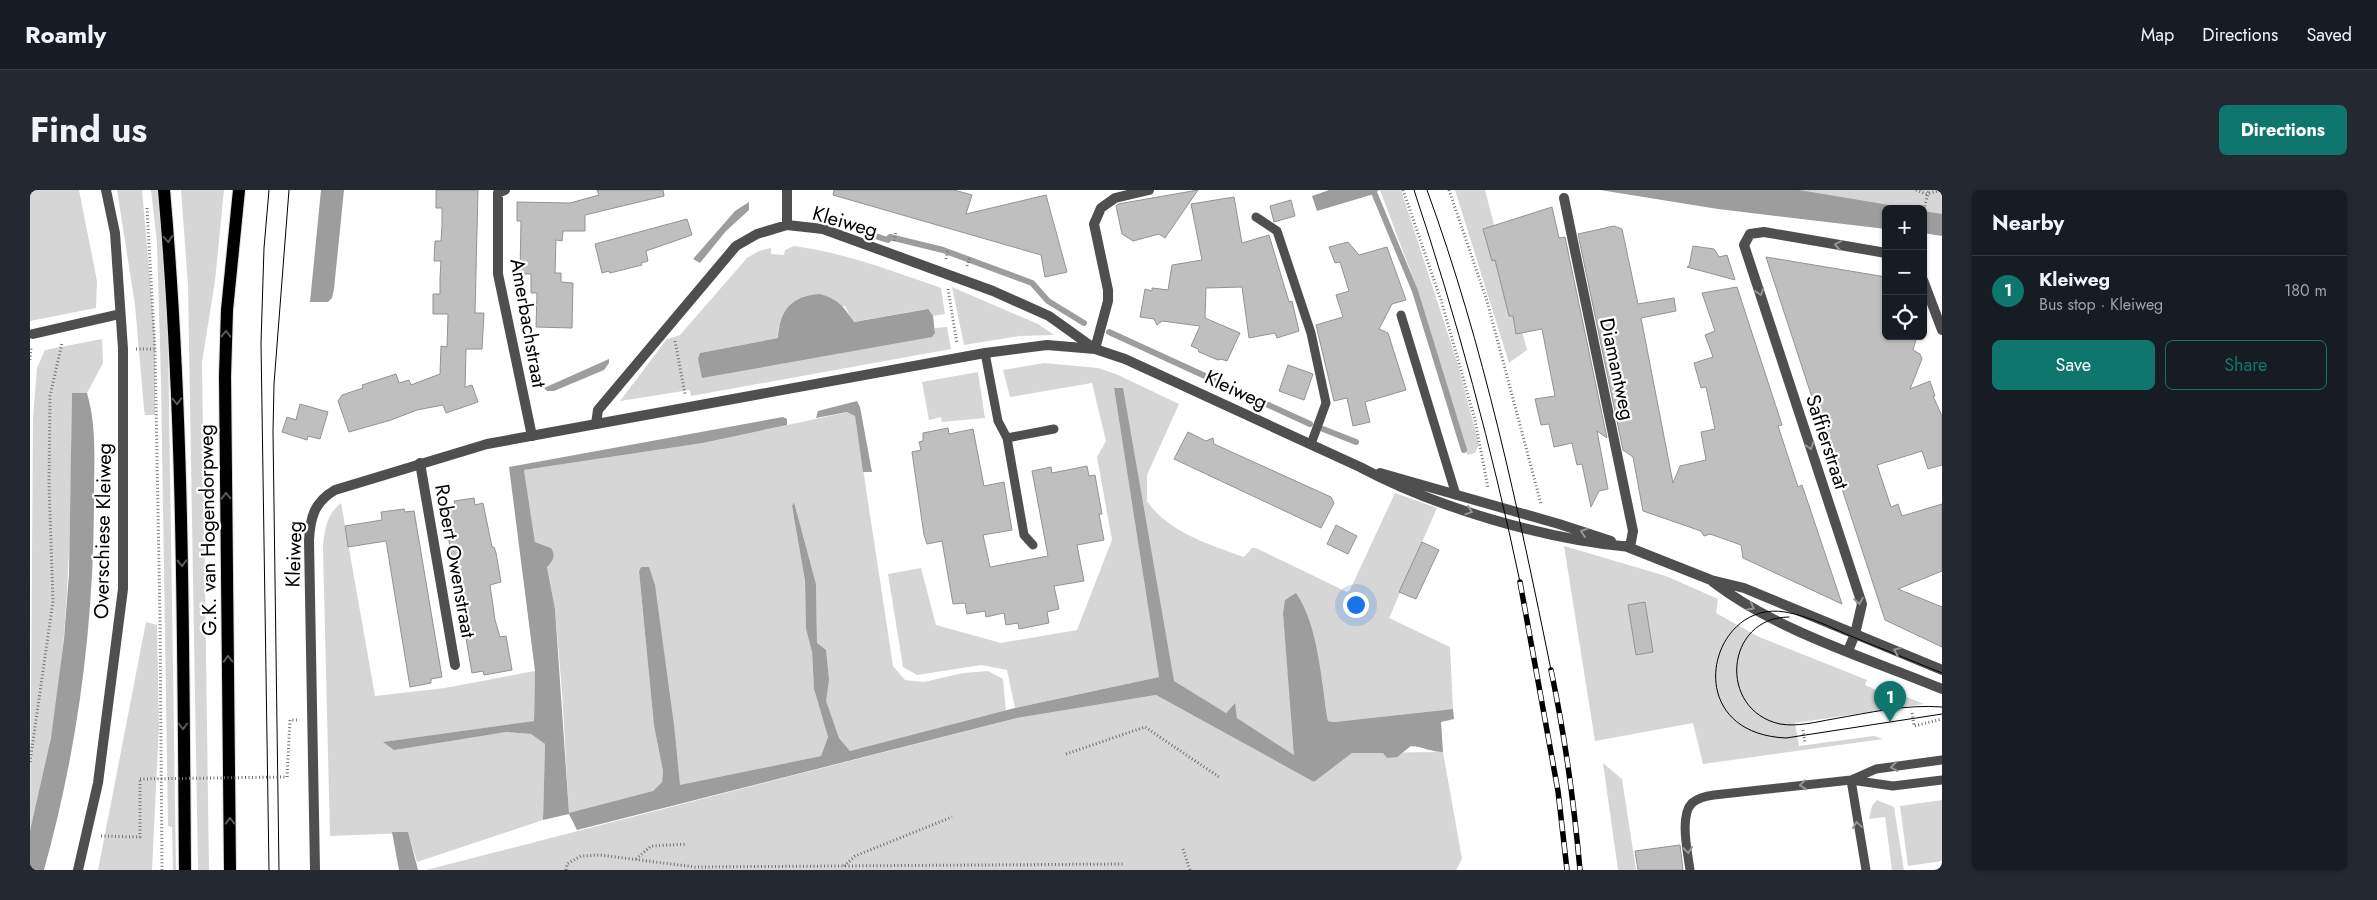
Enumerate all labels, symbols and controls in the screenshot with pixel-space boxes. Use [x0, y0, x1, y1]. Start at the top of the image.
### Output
text: Roamly [25, 17, 106, 52]
text: Map [2141, 22, 2174, 48]
text: Directions [2202, 22, 2278, 48]
text: Saved [2306, 22, 2352, 48]
text: Find us [30, 105, 147, 155]
button: Directions [2219, 105, 2347, 155]
street label: Kleiweg [809, 199, 881, 245]
map controls [1882, 205, 1927, 340]
button: + [1882, 205, 1927, 250]
text: Nearby [1992, 208, 2064, 238]
one-way arrow [162, 235, 173, 243]
one-way arrow [1833, 241, 1842, 251]
button: − [1882, 250, 1927, 295]
street label: Amerbachstraat [502, 256, 554, 390]
text: Kleiweg [2039, 266, 2110, 293]
text: 1 [2004, 279, 2012, 302]
text: 180 m [2284, 279, 2327, 302]
one-way arrow [1754, 287, 1764, 295]
text: Bus stop · Kleiweg [2039, 293, 2163, 316]
button: locate [1882, 295, 1927, 340]
street label: Diamantweg [1592, 315, 1642, 423]
one-way arrow [221, 330, 231, 338]
button: Save [1992, 340, 2155, 390]
button: Share [2165, 340, 2327, 390]
street label: Kleiweg [1200, 363, 1272, 417]
street label: Saffierstraat [1798, 391, 1856, 493]
one-way arrow [172, 397, 183, 405]
street label: G.K. van Hogendorpweg [192, 424, 224, 636]
one-way arrow [1804, 442, 1814, 450]
street label: Overschiese Kleiweg [87, 443, 119, 619]
street label: Robert Owenstraat [427, 482, 483, 640]
one-way arrow [221, 492, 231, 500]
one-way arrow [1464, 505, 1473, 515]
street label: Kleiweg [278, 520, 310, 588]
one-way arrow [1580, 528, 1589, 538]
one-way arrow [177, 560, 187, 567]
your location [1343, 592, 1369, 618]
one-way arrow [1854, 596, 1864, 605]
one-way arrow [1746, 601, 1755, 611]
one-way arrow [1893, 647, 1902, 658]
one-way arrow [223, 655, 233, 662]
pin: 1 [1874, 681, 1906, 722]
one-way arrow [178, 722, 188, 730]
one-way arrow [1889, 761, 1897, 772]
one-way arrow [1799, 779, 1807, 790]
one-way arrow [224, 817, 235, 825]
one-way arrow [1852, 821, 1863, 829]
one-way arrow [1682, 847, 1693, 855]

